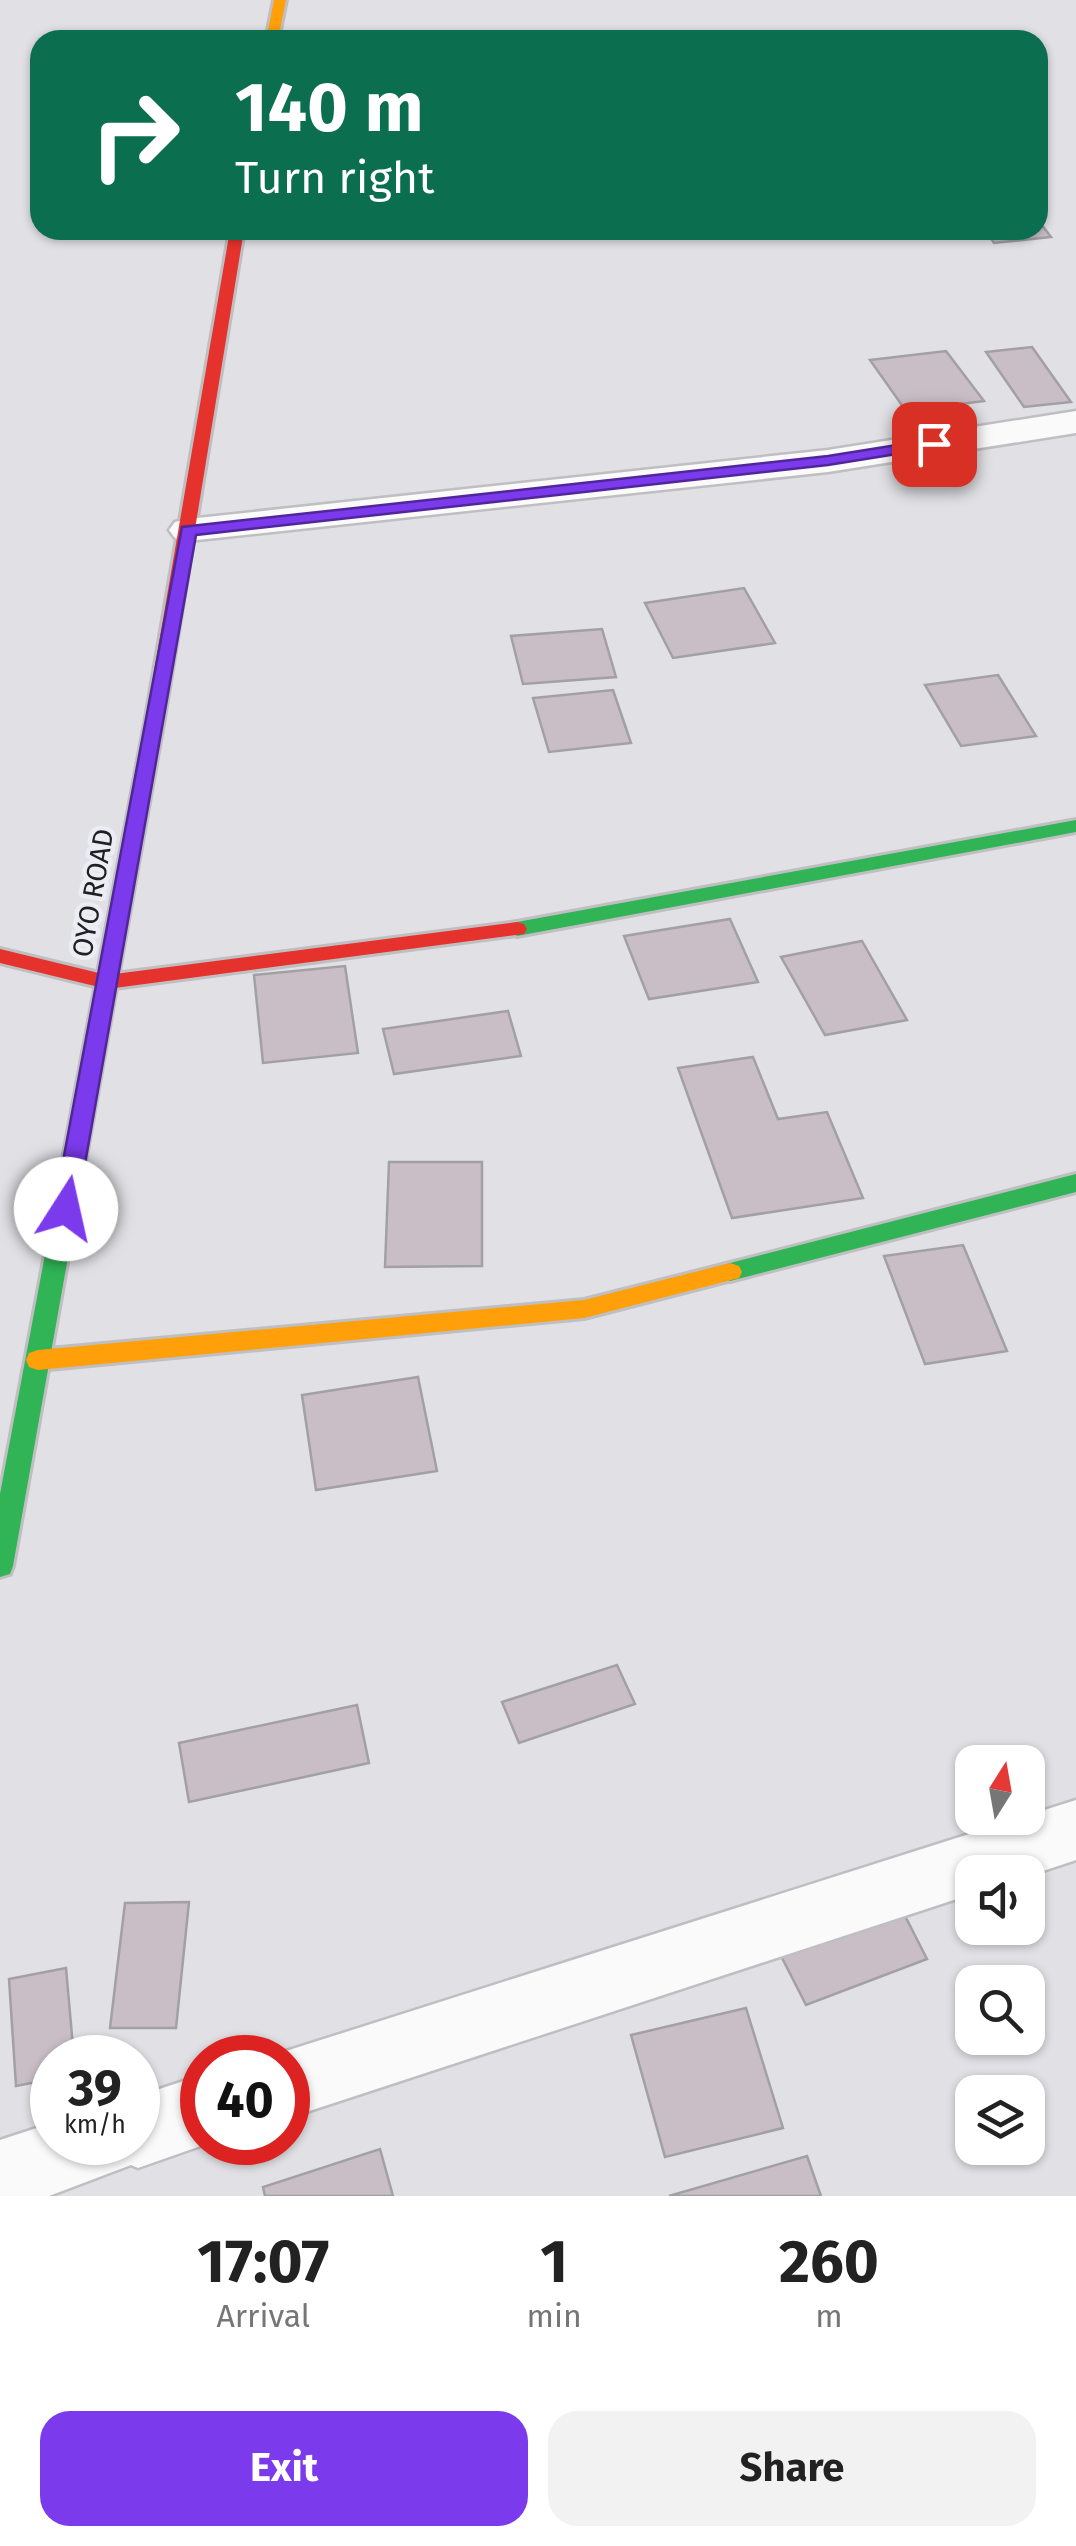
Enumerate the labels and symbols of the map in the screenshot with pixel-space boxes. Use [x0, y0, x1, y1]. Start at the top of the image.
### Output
pin [892, 402, 977, 487]
street label: OYO ROAD [65, 826, 121, 960]
position arrow [14, 1157, 118, 1261]
north arrow [955, 1745, 1045, 1835]
speed limit sign: 40 [180, 2035, 310, 2165]

